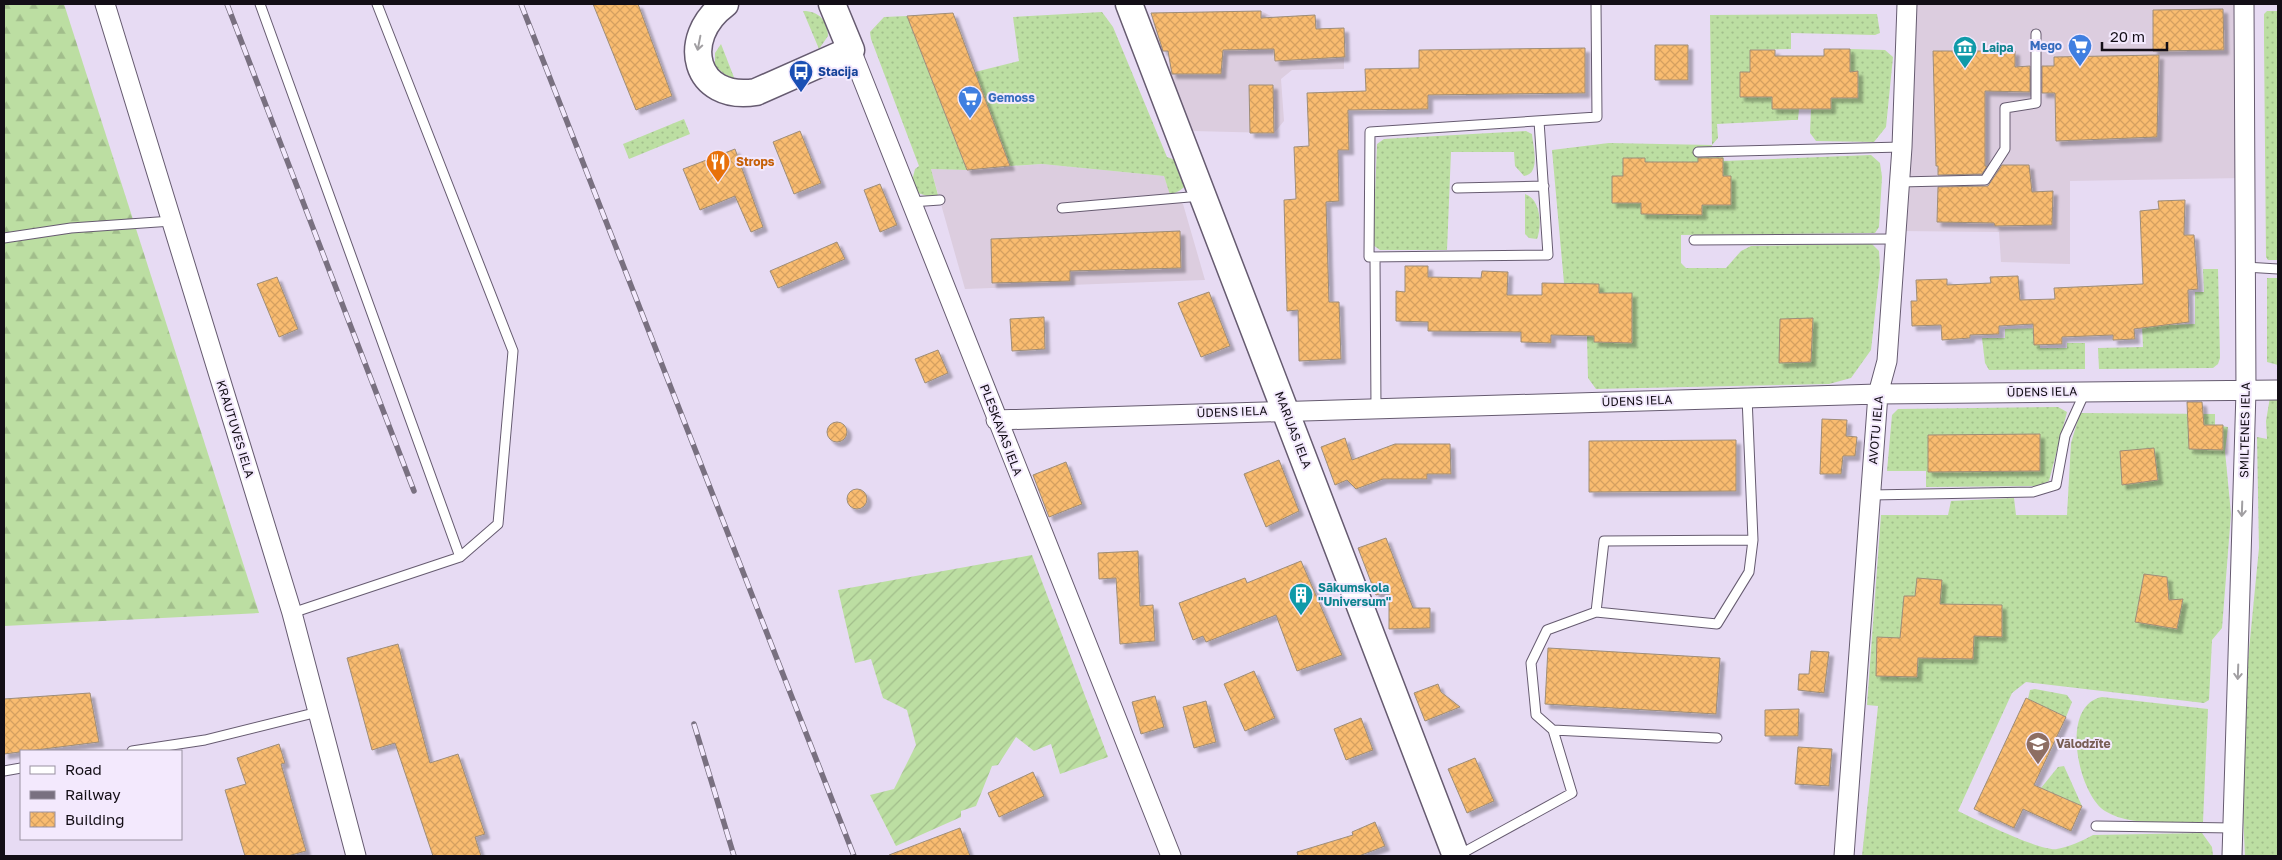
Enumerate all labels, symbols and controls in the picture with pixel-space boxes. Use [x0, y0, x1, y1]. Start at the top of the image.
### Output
scale bar [2102, 20, 2167, 52]
text: 20 m [2110, 27, 2145, 45]
supermarket icon: Mego [2067, 33, 2093, 67]
one-way arrow [694, 34, 704, 50]
museum icon: Laipa [1952, 35, 1978, 69]
place label: Mego [2030, 38, 2062, 53]
place label: Laipa [1982, 40, 2014, 55]
bus stop icon: Stacija [788, 59, 814, 93]
place label: Stacija [818, 64, 858, 79]
supermarket icon: Gemoss [957, 85, 983, 119]
place label: Gemoss [988, 90, 1035, 105]
restaurant icon: Strops [705, 149, 731, 183]
place label: Strops [736, 154, 775, 169]
street label: KRAUTUVES IELA [213, 378, 257, 480]
street label: PLESKAVAS IELA [977, 382, 1026, 478]
street label: SMILTENES IELA [2236, 382, 2253, 478]
street label: ŪDENS IELA [2007, 383, 2077, 400]
street label: MARIJAS IELA [1272, 389, 1315, 471]
street label: ŪDENS IELA [1601, 392, 1673, 409]
street label: AVOTU IELA [1865, 395, 1886, 465]
street label: ŪDENS IELA [1196, 403, 1268, 420]
one-way arrow [2238, 501, 2247, 517]
place label: Sākumskola "Universum" [1318, 580, 1391, 609]
building icon: Sākumskola "Universum" [1288, 582, 1314, 616]
one-way arrow [2233, 663, 2242, 679]
school or university icon: Vālodzīte [2025, 731, 2051, 765]
place label: Vālodzīte [2056, 736, 2111, 751]
legend [20, 750, 182, 840]
text: Road [65, 760, 102, 778]
text: Railway [65, 785, 121, 803]
text: Building [65, 810, 125, 828]

